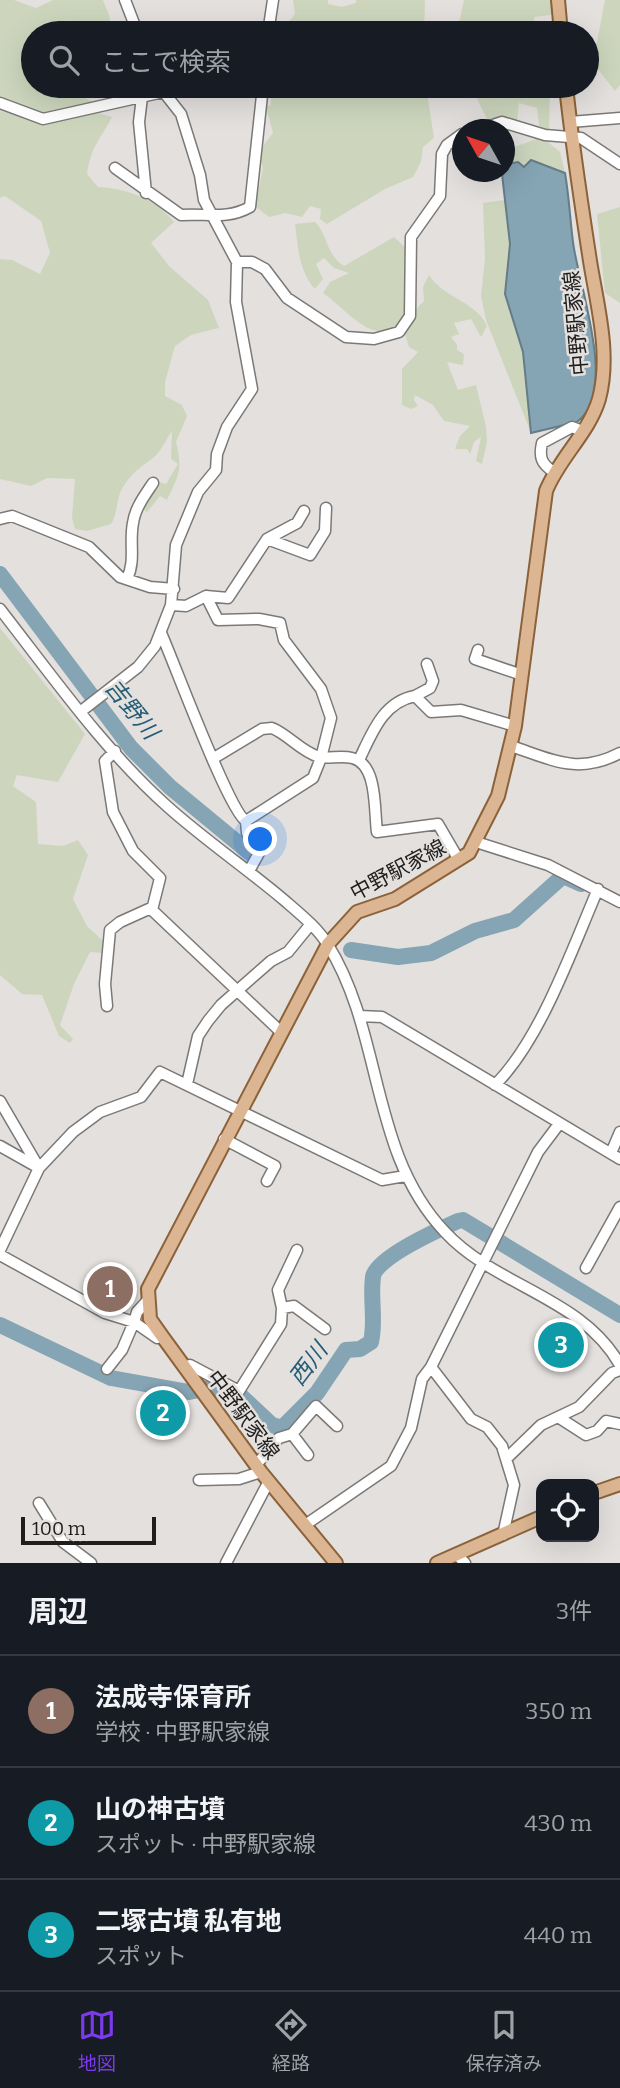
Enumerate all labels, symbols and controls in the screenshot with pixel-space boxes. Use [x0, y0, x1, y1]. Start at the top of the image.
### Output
search box [21, 21, 599, 98]
icon: search [45, 41, 83, 79]
text: ここで検索 [101, 47, 231, 78]
north arrow [452, 119, 515, 182]
street label: 中野駅家線 [558, 270, 594, 376]
water label: 吉野川 [99, 673, 166, 747]
your location [243, 822, 277, 856]
street label: 中野駅家線 [346, 834, 450, 906]
pin: 1 [87, 1263, 133, 1315]
pin: 3 [538, 1319, 584, 1371]
water label: 西川 [283, 1335, 335, 1391]
street label: 中野駅家線 [201, 1365, 285, 1465]
pin: 2 [140, 1387, 186, 1439]
map controls [536, 1479, 599, 1542]
button: locate [536, 1479, 599, 1542]
scale bar [21, 1514, 156, 1546]
text: 100 m [32, 1517, 86, 1540]
text: 周辺 [28, 1594, 88, 1630]
text: 3件 [556, 1597, 592, 1625]
text: 法成寺保育所 [95, 1682, 251, 1713]
text: 1 [46, 1697, 56, 1725]
text: 350 m [525, 1697, 592, 1725]
text: 学校 · 中野駅家線 [95, 1718, 270, 1746]
text: 山の神古墳 [95, 1794, 225, 1825]
text: 2 [45, 1809, 57, 1837]
text: 430 m [524, 1809, 592, 1837]
text: スポット · 中野駅家線 [95, 1830, 316, 1858]
text: 二塚古墳 私有地 [95, 1906, 282, 1937]
text: 3 [44, 1921, 58, 1949]
text: 440 m [524, 1921, 592, 1949]
text: スポット [95, 1942, 187, 1970]
tab: 地図 [78, 2006, 116, 2075]
tab: 経路 [272, 2006, 310, 2075]
tab: 保存済み [466, 2006, 542, 2075]

